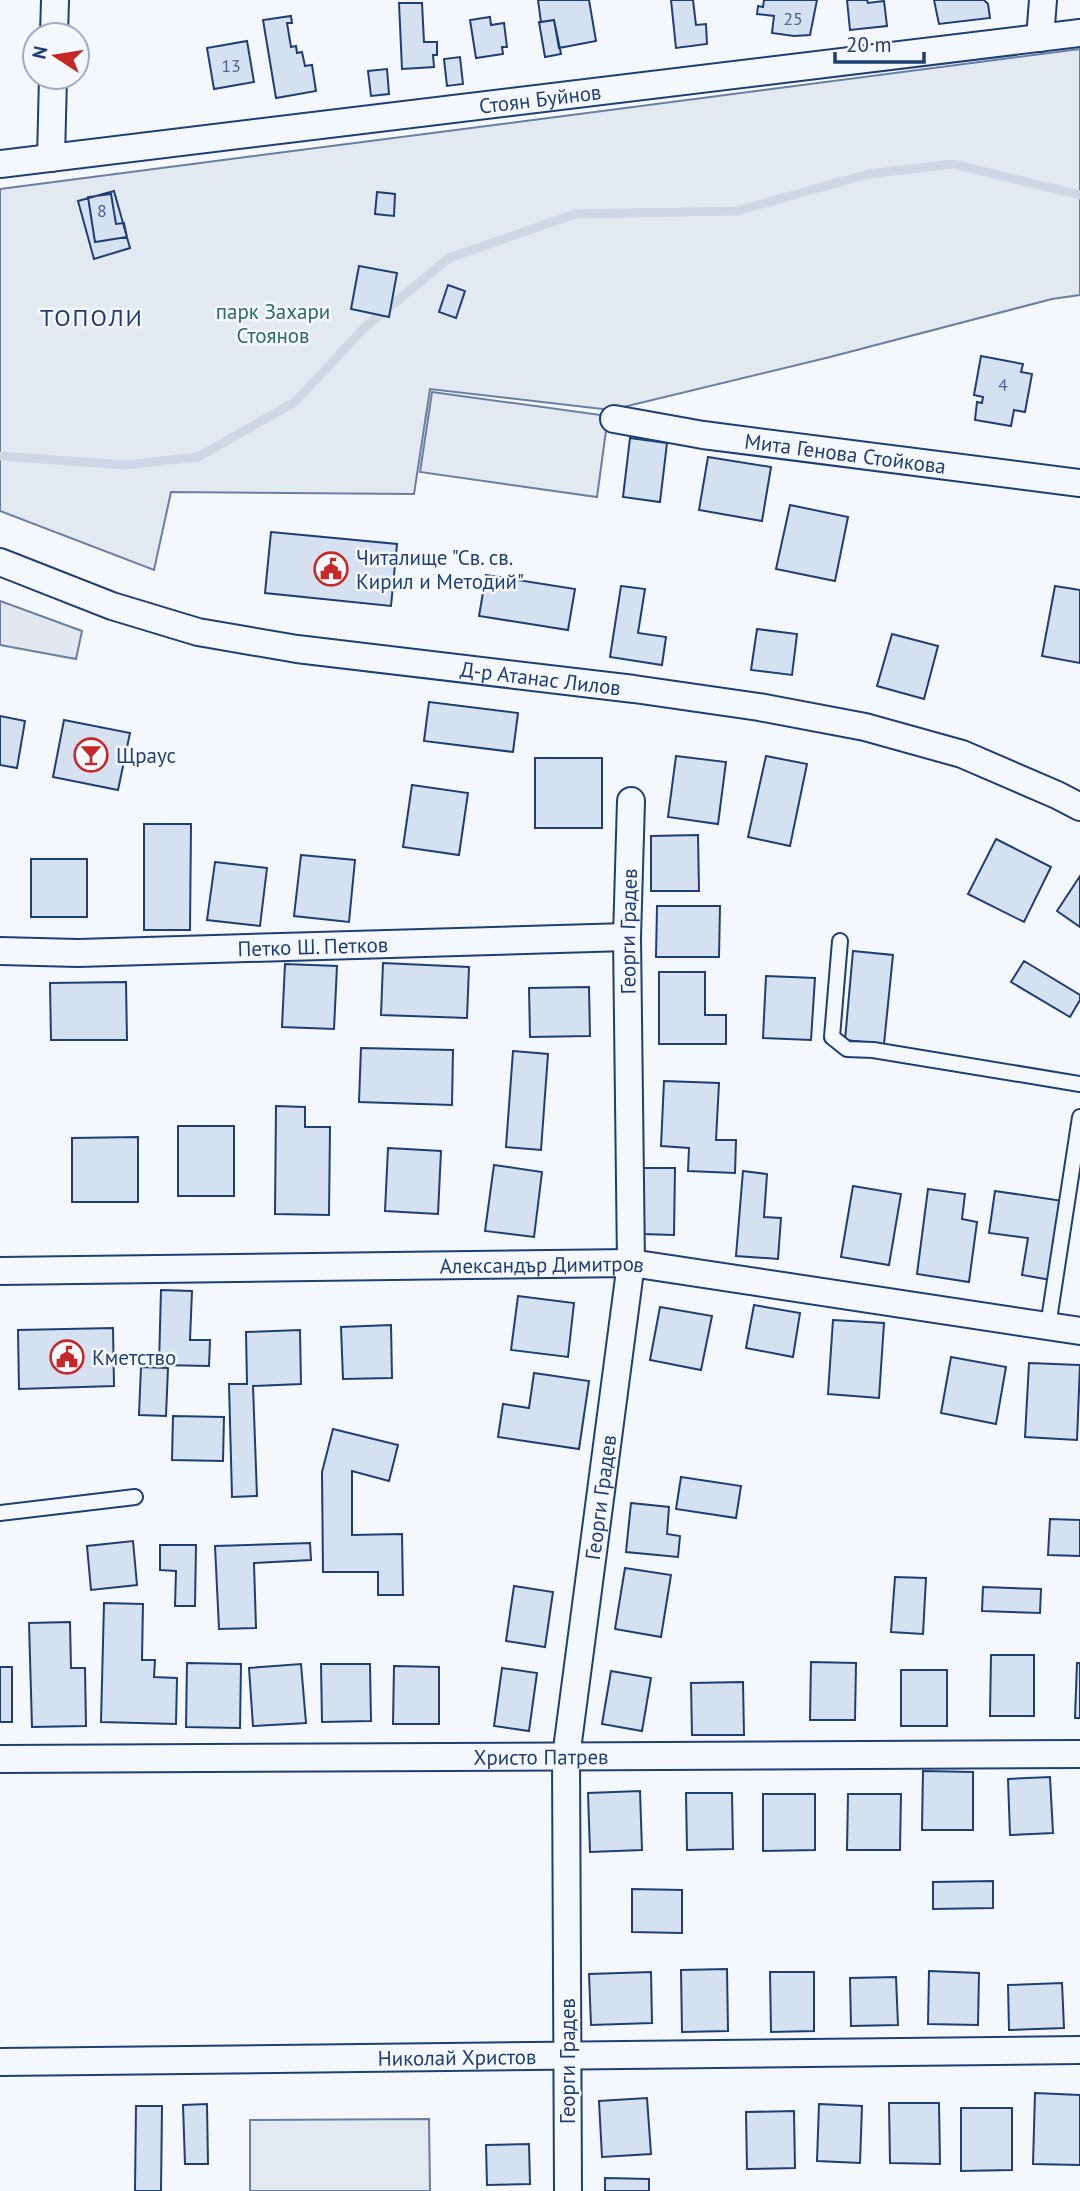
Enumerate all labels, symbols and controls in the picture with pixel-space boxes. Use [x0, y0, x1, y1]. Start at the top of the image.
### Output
house number: 25 [783, 7, 803, 30]
north arrow [21, 21, 91, 91]
scale bar [835, 21, 924, 65]
text: 20 m [846, 31, 892, 58]
text: N [26, 44, 52, 61]
house number: 13 [221, 54, 241, 77]
street label: Стоян Буйнов [477, 78, 603, 119]
house number: 8 [97, 199, 107, 222]
park label: парк Захари Стоянов [216, 298, 330, 349]
district label: ТОПОЛИ [40, 302, 144, 333]
house number: 4 [998, 373, 1008, 396]
street label: Мита Генова Стойкова [743, 427, 948, 479]
place label: Читалище "Св. св. Кирил и Методий" [356, 544, 524, 595]
public building icon: Читалище "Св. св. Кирил и Методий" [312, 550, 350, 588]
street label: Д-р Атанас Лилов [459, 655, 623, 701]
bar icon: Щраус [72, 736, 110, 774]
place label: Щраус [116, 742, 176, 769]
street label: Георги Градев [613, 868, 643, 995]
street label: Петко Ш. Петков [237, 930, 389, 962]
street label: Александър Димитров [439, 1249, 646, 1279]
public building icon: Кметство [48, 1338, 86, 1376]
place label: Кметство [92, 1344, 176, 1371]
street label: Георги Градев [579, 1433, 622, 1562]
street label: Христо Патрев [473, 1743, 609, 1770]
street label: Георги Градев [554, 1998, 581, 2124]
street label: Николай Христов [377, 2043, 537, 2071]

